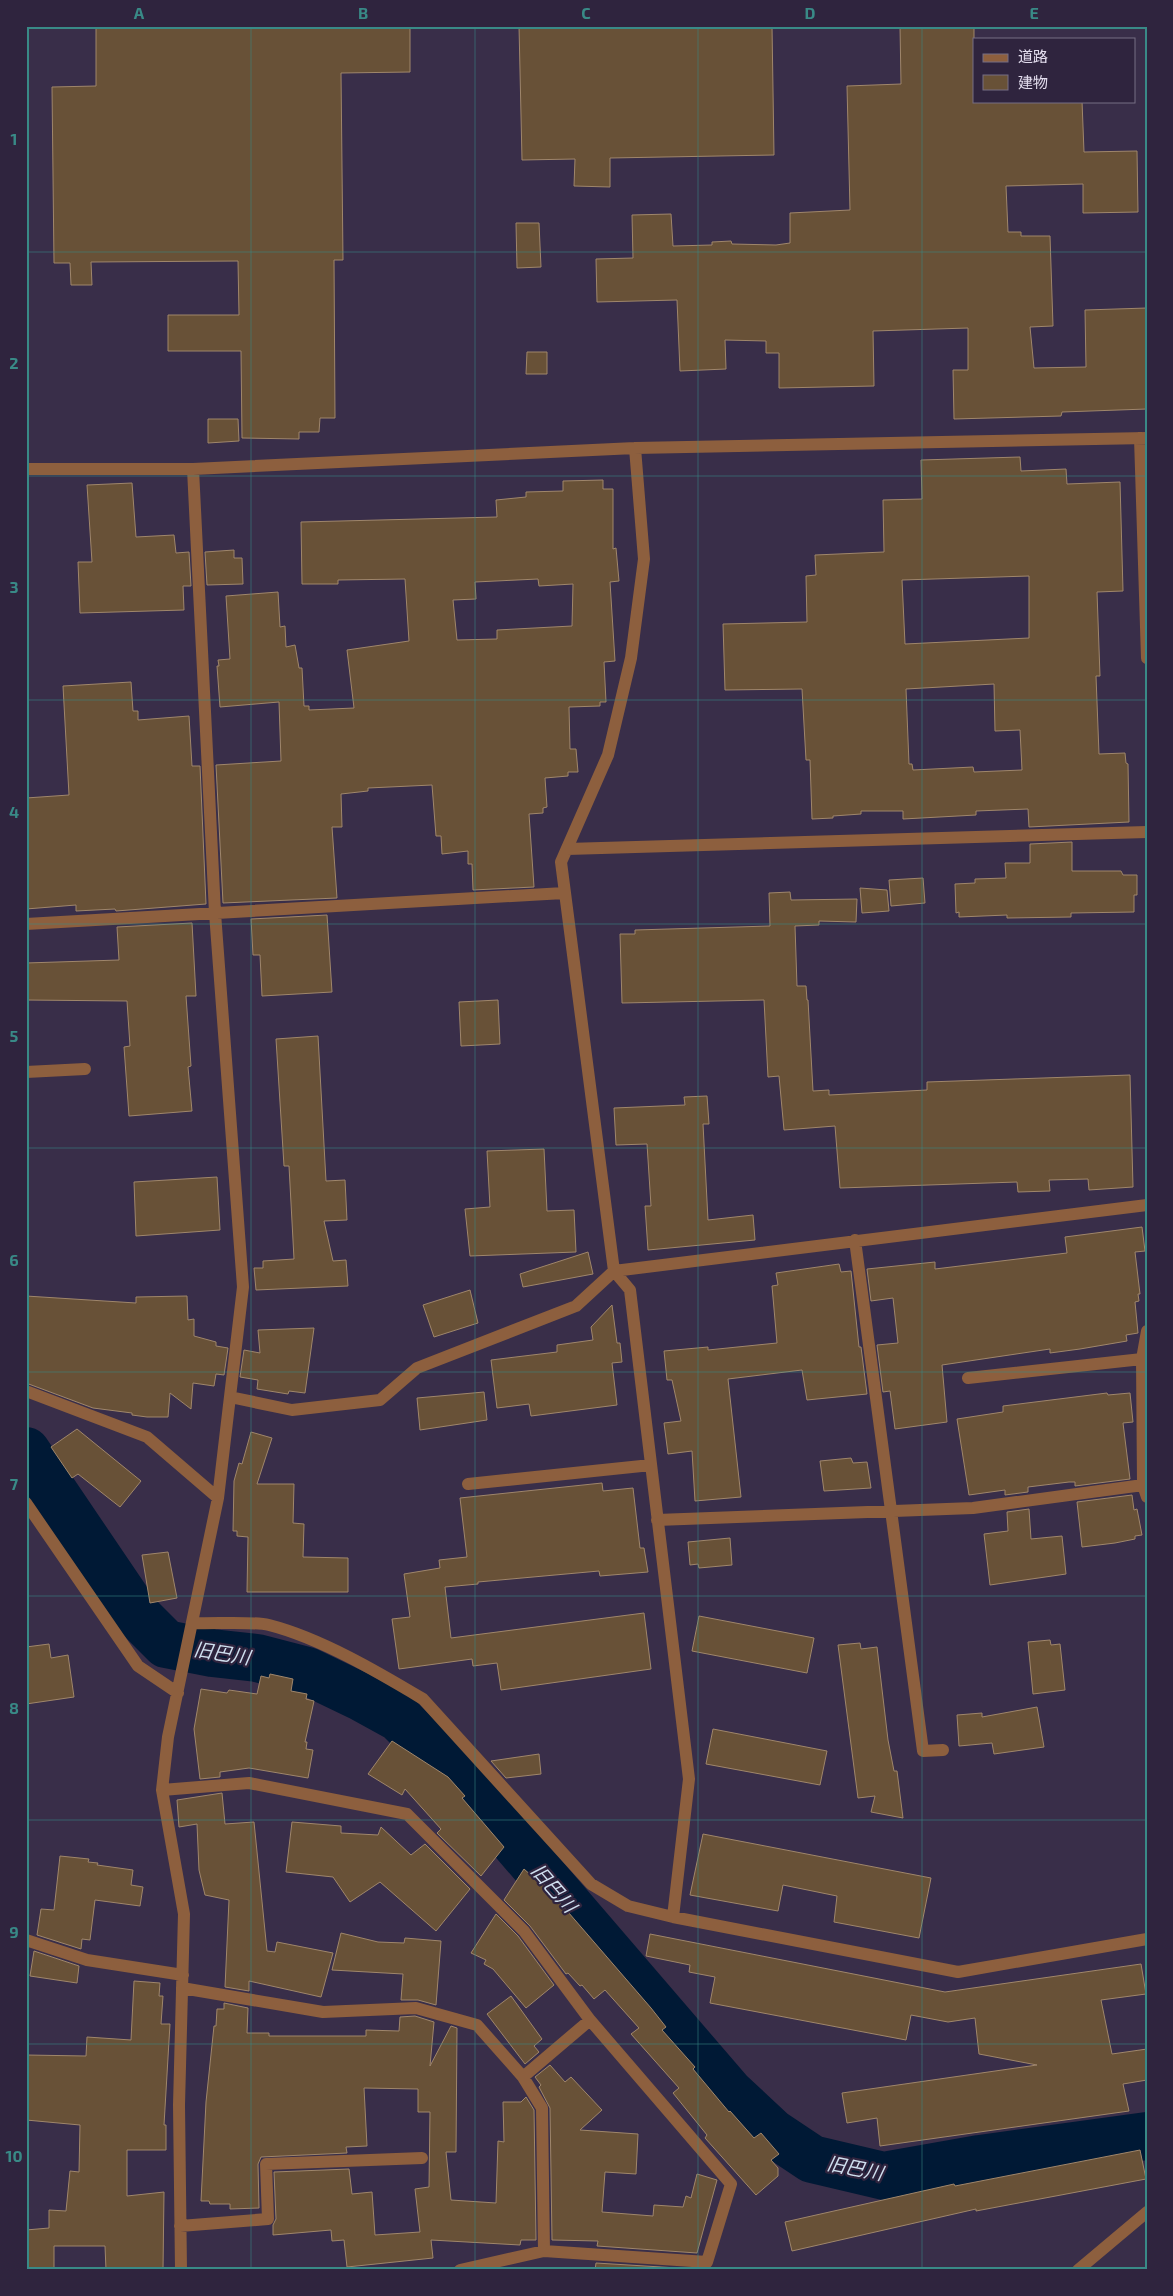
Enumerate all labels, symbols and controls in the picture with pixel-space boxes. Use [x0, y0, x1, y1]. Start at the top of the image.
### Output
text: A [134, 3, 145, 22]
text: B [358, 3, 368, 22]
text: C [581, 3, 591, 22]
text: D [805, 3, 816, 22]
text: E [1029, 3, 1039, 22]
legend [973, 38, 1136, 102]
text: 道路 [1018, 47, 1048, 65]
text: 建物 [1018, 73, 1048, 91]
text: 1 [11, 129, 17, 148]
text: 2 [9, 353, 19, 372]
text: 3 [9, 577, 19, 596]
text: 4 [9, 802, 19, 821]
text: 5 [10, 1026, 19, 1045]
text: 6 [9, 1250, 19, 1269]
text: 7 [10, 1474, 19, 1493]
water label: 旧巴川 [192, 1637, 254, 1669]
text: 8 [9, 1698, 19, 1717]
water label: 旧巴川 [527, 1859, 583, 1918]
text: 9 [9, 1922, 19, 1941]
text: 10 [5, 2146, 23, 2165]
water label: 旧巴川 [825, 2151, 887, 2185]

